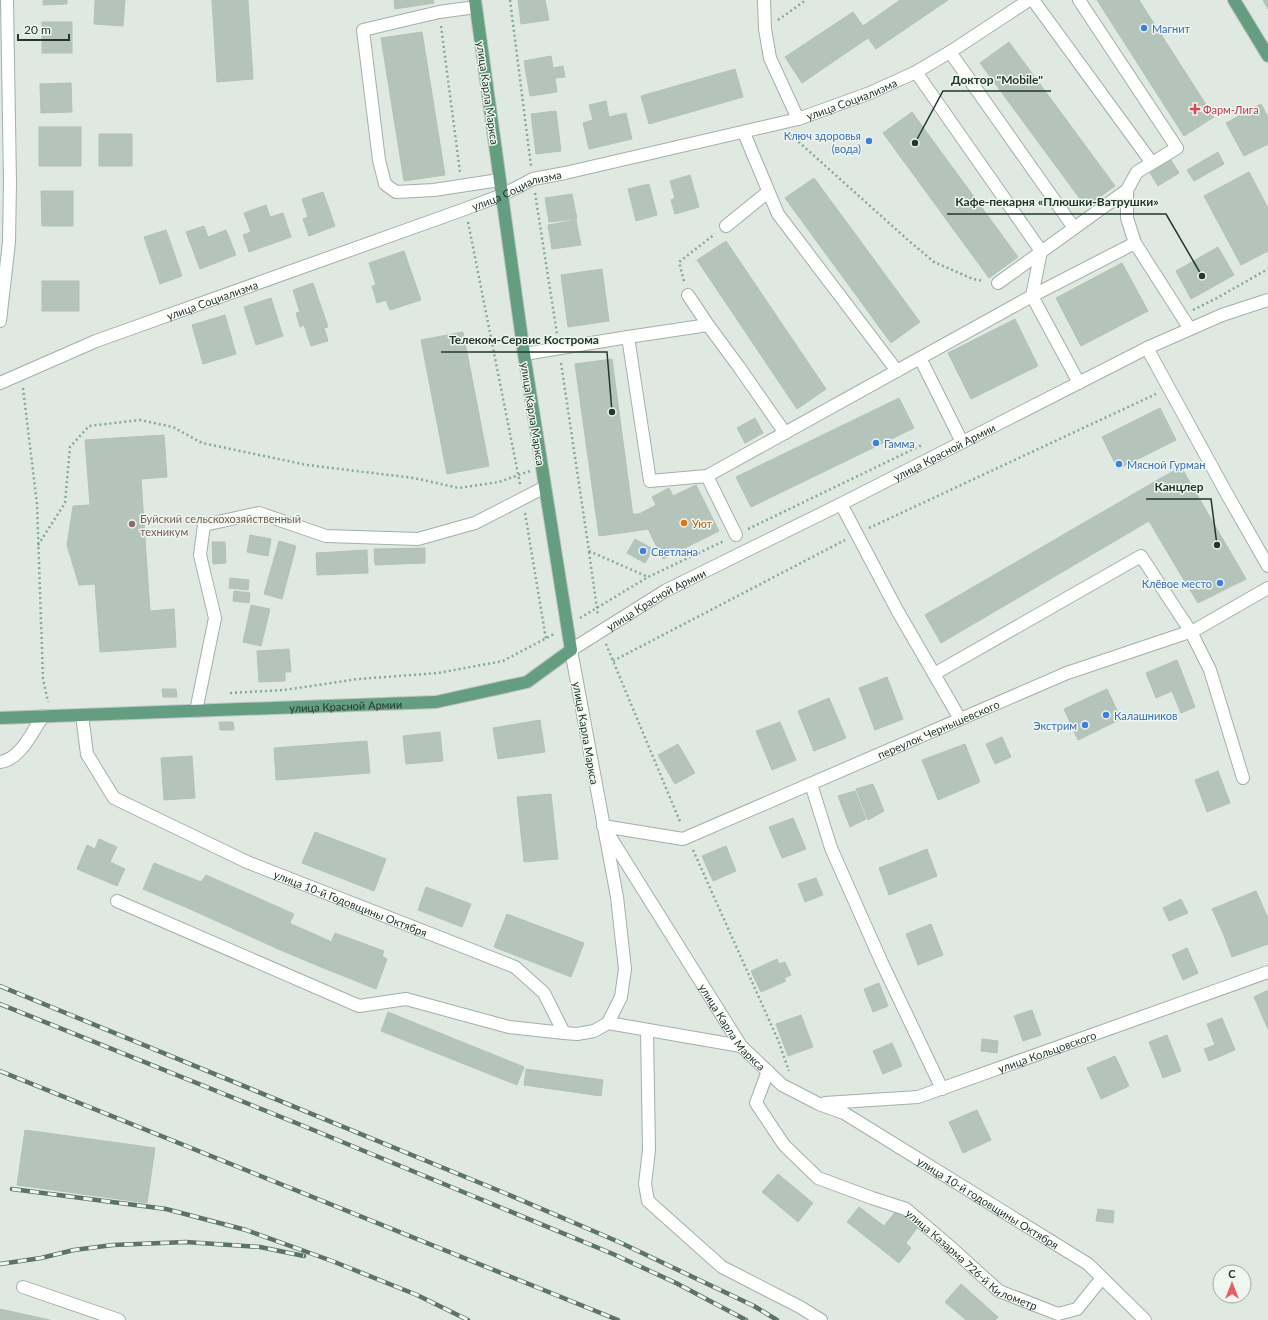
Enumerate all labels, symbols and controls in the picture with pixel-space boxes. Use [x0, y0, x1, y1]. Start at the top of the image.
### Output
scale bar [18, 16, 69, 42]
text: 20 m [24, 22, 51, 37]
place label: Магнит [1152, 22, 1191, 35]
marker: Магнит [1139, 23, 1149, 33]
street label: улица Карла Маркса [474, 40, 502, 146]
callout: Доктор "Mobile" [943, 67, 1051, 91]
text: Доктор "Mobile" [951, 72, 1043, 87]
street label: улица Социализма [804, 75, 899, 122]
place label: Фарм-Лига [1203, 103, 1259, 116]
marker: Фарм-Лига [1190, 104, 1200, 114]
place label: Ключ здоровья (вода) [784, 129, 861, 155]
marker: Ключ здоровья (вода) [864, 136, 874, 146]
street label: улица Социализма [470, 167, 562, 212]
callout: Кафе-пекарня «Плюшки-Ватрушки» [947, 190, 1166, 214]
text: Кафе-пекарня «Плюшки-Ватрушки» [955, 194, 1159, 209]
street label: улица Социализма [165, 277, 259, 322]
callout: Телеком-Сервис Кострома [441, 328, 607, 352]
text: Телеком-Сервис Кострома [449, 332, 599, 347]
street label: улица Карла Маркса [518, 362, 548, 466]
street label: улица Красной Армии [891, 420, 997, 483]
place label: Гамма [884, 437, 915, 450]
marker: Гамма [871, 438, 881, 448]
place label: Мясной Гурман [1127, 458, 1205, 471]
marker: Мясной Гурман [1114, 459, 1124, 469]
callout: Канцлер [1146, 475, 1211, 499]
text: Канцлер [1154, 479, 1204, 494]
place label: Буйский сельскохозяйственный техникум [140, 512, 301, 538]
place label: Уют [692, 517, 713, 530]
marker: Уют [679, 518, 689, 528]
marker: Буйский сельскохозяйственный техникум [127, 519, 137, 529]
place label: Светлана [651, 545, 698, 558]
marker: Светлана [638, 546, 648, 556]
street label: улица Красной Армии [604, 566, 708, 633]
place label: Клёвое место [1142, 577, 1212, 590]
marker: Клёвое место [1215, 578, 1225, 588]
street label: улица Карла Маркса [571, 681, 601, 785]
street label: улица Красной Армии [289, 697, 402, 714]
street label: переулок Чернышевского [875, 697, 1001, 761]
place label: Калашников [1114, 709, 1177, 722]
marker: Калашников [1101, 710, 1111, 720]
place label: Экстрим [1033, 719, 1077, 732]
marker: Экстрим [1080, 720, 1090, 730]
street label: улица 10-й Годовщины Октября [272, 867, 429, 939]
street label: улица Карла Маркса [697, 981, 768, 1073]
street label: улица Кольцовского [996, 1027, 1098, 1075]
street label: улица 10-й годовщины Октября [915, 1154, 1061, 1251]
street label: улица Казарма 726-й Километр [904, 1206, 1039, 1312]
north arrow [1212, 1264, 1252, 1304]
text: С [1228, 1267, 1236, 1280]

